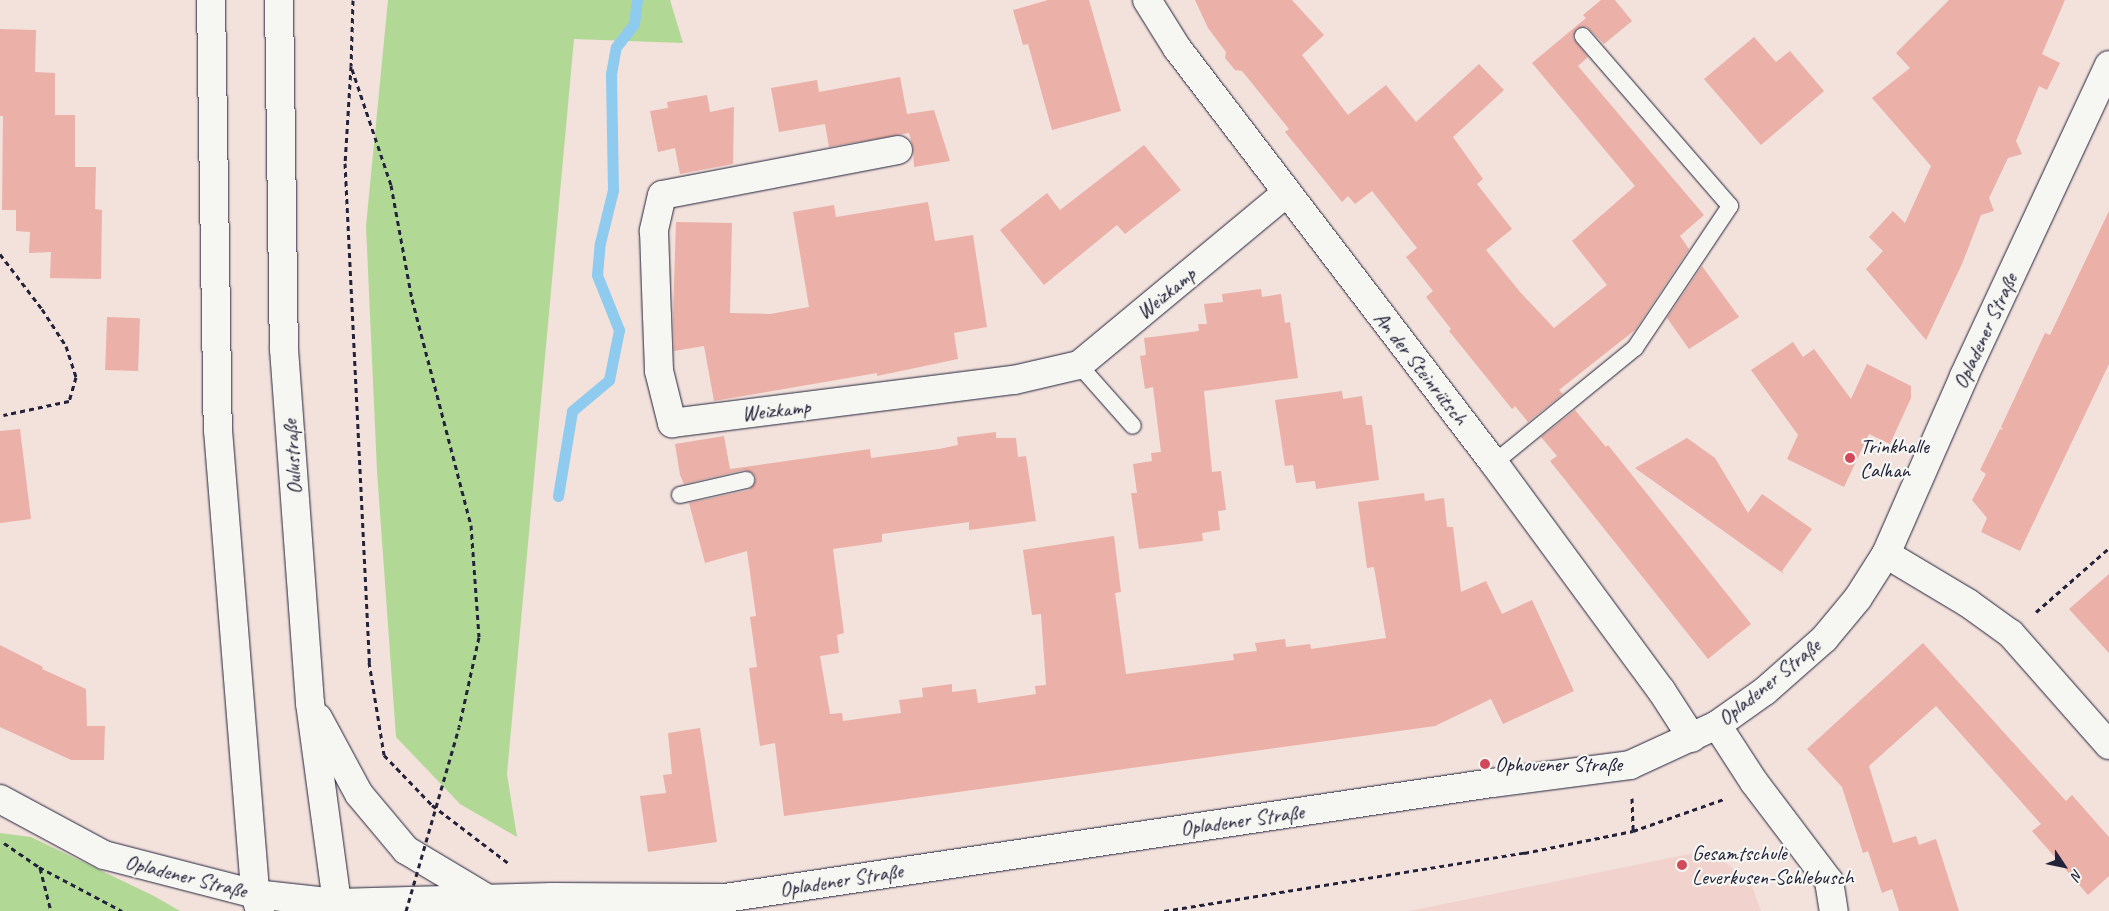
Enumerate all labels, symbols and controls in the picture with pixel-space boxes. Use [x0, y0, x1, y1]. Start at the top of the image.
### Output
street label: Weizkamp [1132, 261, 1200, 325]
street label: Opladener Straße [1947, 269, 2023, 393]
street label: An der Steinrütsch [1369, 306, 1473, 430]
street label: Weizkamp [740, 393, 812, 427]
street label: Oulustraße [277, 419, 307, 495]
place label: Trinkhalle Calhan [1860, 433, 1929, 483]
marker: Trinkhalle Calhan [1844, 452, 1856, 464]
street label: Opladener Straße [1713, 633, 1825, 731]
place label: Ophovener Straße [1495, 751, 1623, 777]
marker: Ophovener Straße [1479, 758, 1491, 770]
street label: Opladener Straße [1178, 799, 1306, 841]
place label: Gesamtschule Leverkusen-Schlebusch [1692, 840, 1854, 890]
north arrow [2039, 841, 2089, 891]
street label: Opladener Straße [122, 849, 250, 903]
street label: Opladener Straße [777, 858, 905, 902]
marker: Gesamtschule Leverkusen-Schlebusch [1676, 859, 1688, 871]
text: N [2067, 866, 2086, 883]

